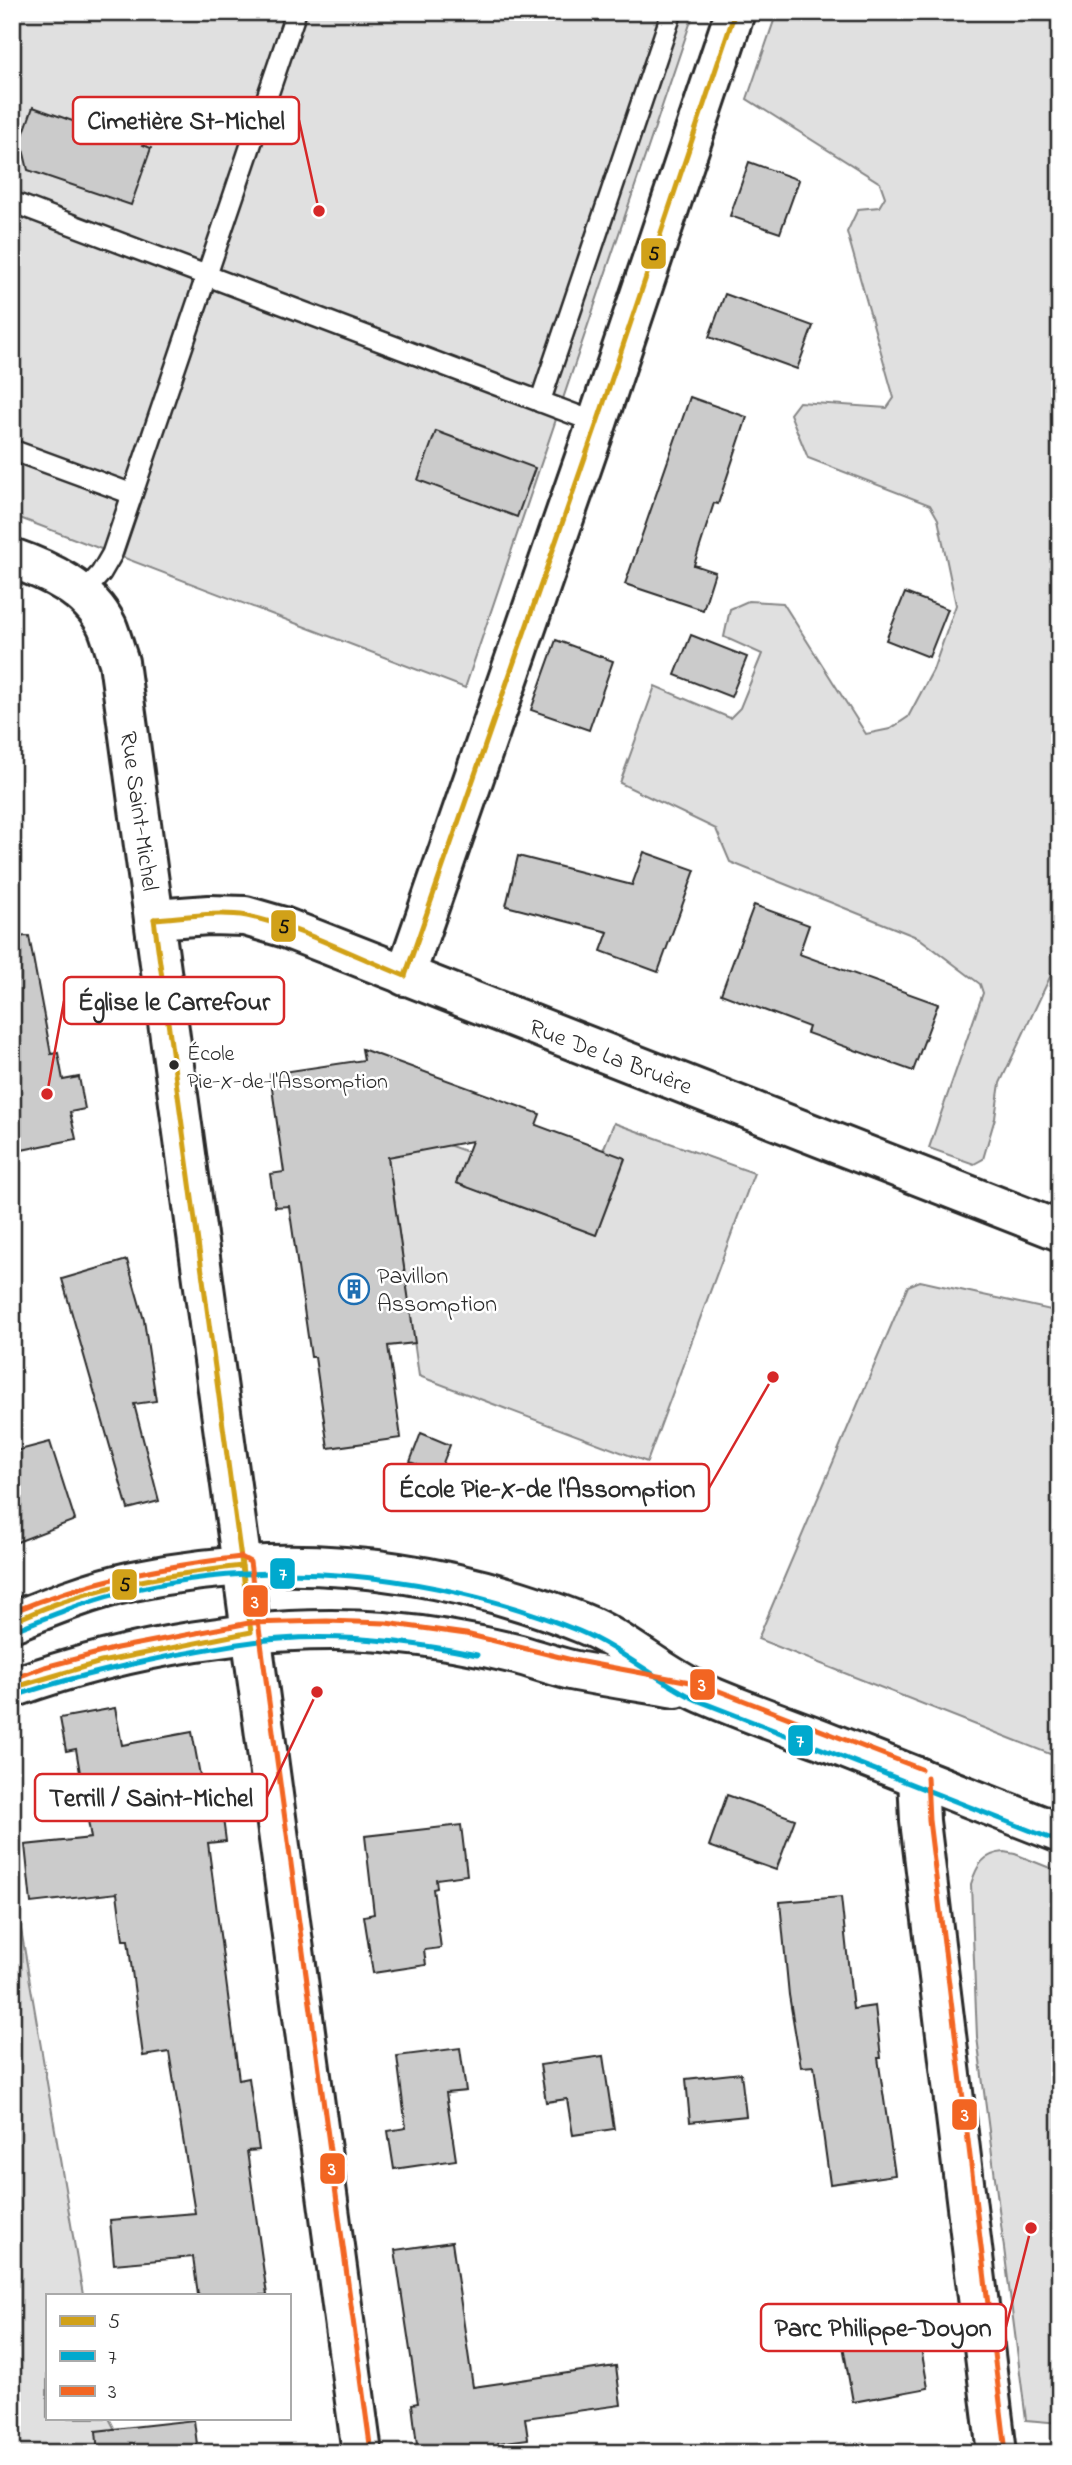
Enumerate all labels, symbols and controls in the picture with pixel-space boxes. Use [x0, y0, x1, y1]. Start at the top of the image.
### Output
callout: Cimetière St-Michel [73, 97, 299, 144]
text: Cimetière St-Michel [87, 104, 285, 142]
line badge: 5 [640, 237, 667, 270]
text: 5 [649, 242, 660, 269]
street label: Rue Saint-Michel [109, 729, 166, 894]
line badge: 5 [270, 909, 297, 943]
text: 5 [279, 915, 290, 942]
callout: Église le Carrefour [64, 977, 284, 1024]
text: Église le Carrefour [78, 985, 271, 1024]
street label: Rue De La Bruère [524, 1011, 697, 1106]
place label: École Pie-X-de-l'Assomption [187, 1039, 388, 1099]
marker: École Pie-X-de-l'Assomption [167, 1058, 181, 1072]
place label: Pavillon Assomption [377, 1260, 497, 1323]
building icon: Pavillon Assomption [337, 1272, 371, 1306]
callout: École Pie-X-de l'Assomption [384, 1464, 709, 1511]
text: École Pie-X-de l'Assomption [399, 1472, 696, 1510]
line badge: 7 [269, 1557, 296, 1590]
text: 7 [279, 1562, 287, 1589]
line badge: 5 [111, 1568, 138, 1601]
text: 5 [120, 1573, 131, 1600]
line badge: 3 [242, 1584, 269, 1618]
text: 3 [250, 1590, 259, 1617]
line badge: 3 [689, 1668, 716, 1701]
text: 3 [697, 1673, 706, 1700]
line badge: 7 [787, 1724, 814, 1757]
text: 7 [796, 1729, 804, 1756]
callout: Terrill / Saint-Michel [35, 1774, 267, 1821]
text: Terrill / Saint-Michel [49, 1781, 253, 1819]
line badge: 3 [951, 2098, 978, 2131]
text: 3 [960, 2103, 969, 2130]
line badge: 3 [319, 2152, 346, 2185]
text: 3 [327, 2157, 336, 2184]
legend [46, 2294, 290, 2420]
callout: Parc Philippe-Doyon [761, 2304, 1006, 2351]
text: 5 [108, 2308, 120, 2338]
text: Parc Philippe-Doyon [774, 2311, 992, 2349]
text: 7 [108, 2344, 117, 2374]
text: 3 [108, 2378, 117, 2408]

